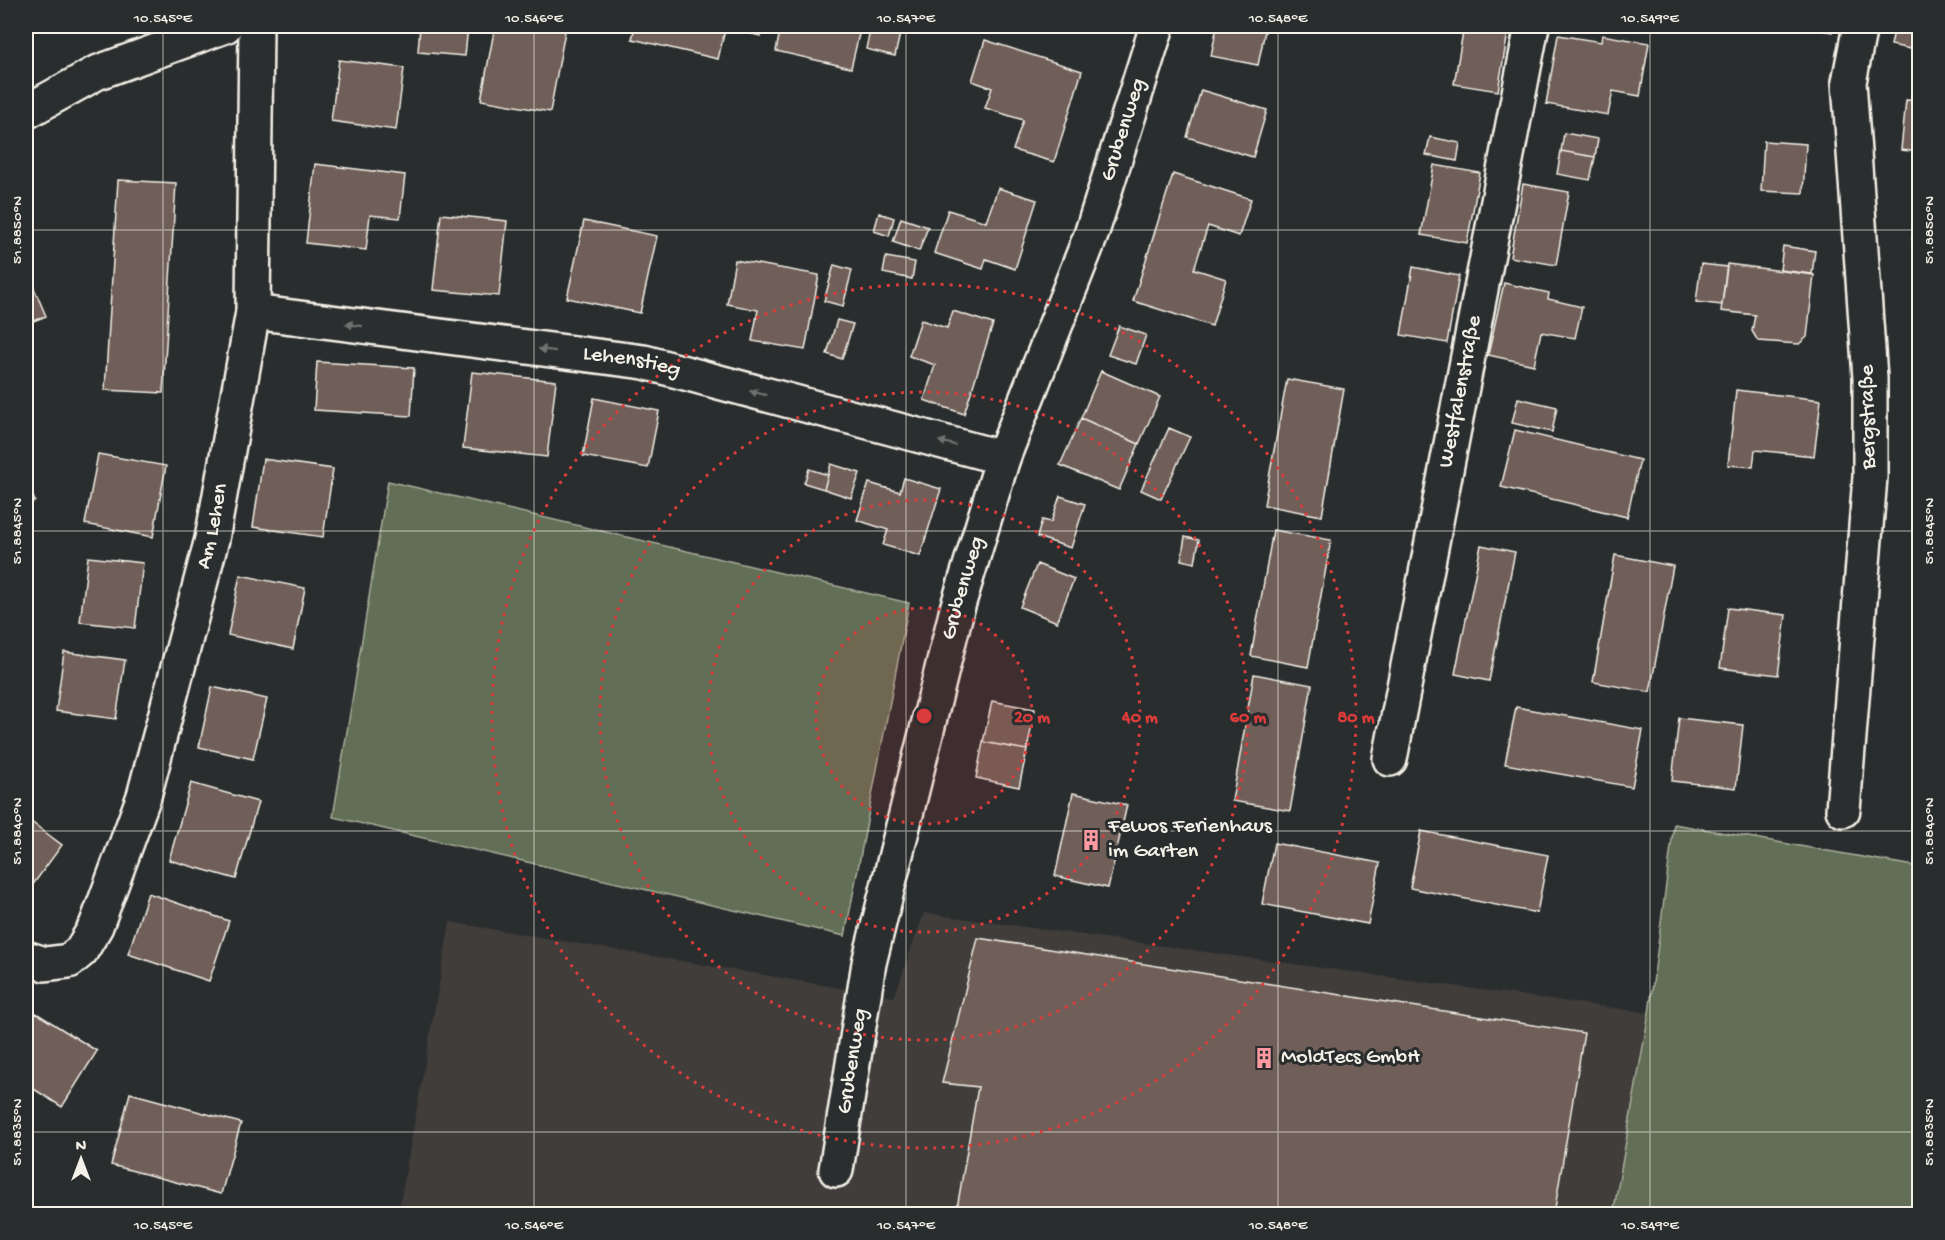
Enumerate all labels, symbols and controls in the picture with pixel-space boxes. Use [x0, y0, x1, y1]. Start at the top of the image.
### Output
text: 10.545°E [133, 10, 193, 28]
text: 10.546°E [504, 10, 564, 28]
text: 10.547°E [876, 10, 936, 28]
text: 10.548°E [1248, 10, 1308, 28]
text: 10.549°E [1620, 10, 1680, 28]
street label: Grubenweg [1096, 75, 1153, 185]
text: 51.8850°N [9, 196, 27, 264]
text: 51.8850°N [1921, 196, 1939, 264]
street label: Westfalenstraße [1434, 313, 1489, 470]
one-way arrow [344, 320, 363, 330]
street label: Lehenstieg [581, 341, 683, 384]
one-way arrow [537, 345, 556, 355]
street label: Bergstraße [1855, 364, 1883, 471]
one-way arrow [749, 388, 767, 397]
one-way arrow [938, 438, 956, 447]
street label: Am Lehen [192, 481, 235, 572]
text: 51.8845°N [9, 497, 27, 564]
text: 51.8845°N [1921, 497, 1939, 564]
street label: Grubenweg [937, 534, 991, 643]
centre of rings [914, 706, 934, 726]
text: 20 m [1014, 708, 1050, 729]
text: 40 m [1121, 708, 1158, 729]
text: 60 m [1230, 708, 1266, 729]
text: 80 m [1337, 708, 1375, 729]
text: 51.8840°N [9, 797, 27, 865]
text: 51.8840°N [1921, 797, 1939, 865]
place label: Fewos Ferienhaus im Garten [1107, 814, 1273, 865]
building icon: Fewos Ferienhaus im Garten [1079, 828, 1103, 852]
street label: Grubenweg [832, 1007, 875, 1116]
place label: MoldTecs GmbH [1281, 1045, 1420, 1071]
building icon: MoldTecs GmbH [1252, 1046, 1276, 1070]
text: 51.8835°N [9, 1098, 27, 1166]
text: 51.8835°N [1921, 1098, 1939, 1166]
north arrow [51, 1129, 111, 1189]
text: N [76, 1138, 87, 1157]
text: 10.545°E [133, 1217, 193, 1235]
text: 10.546°E [504, 1217, 564, 1235]
text: 10.547°E [876, 1217, 936, 1235]
text: 10.548°E [1248, 1217, 1308, 1235]
text: 10.549°E [1620, 1217, 1680, 1235]

